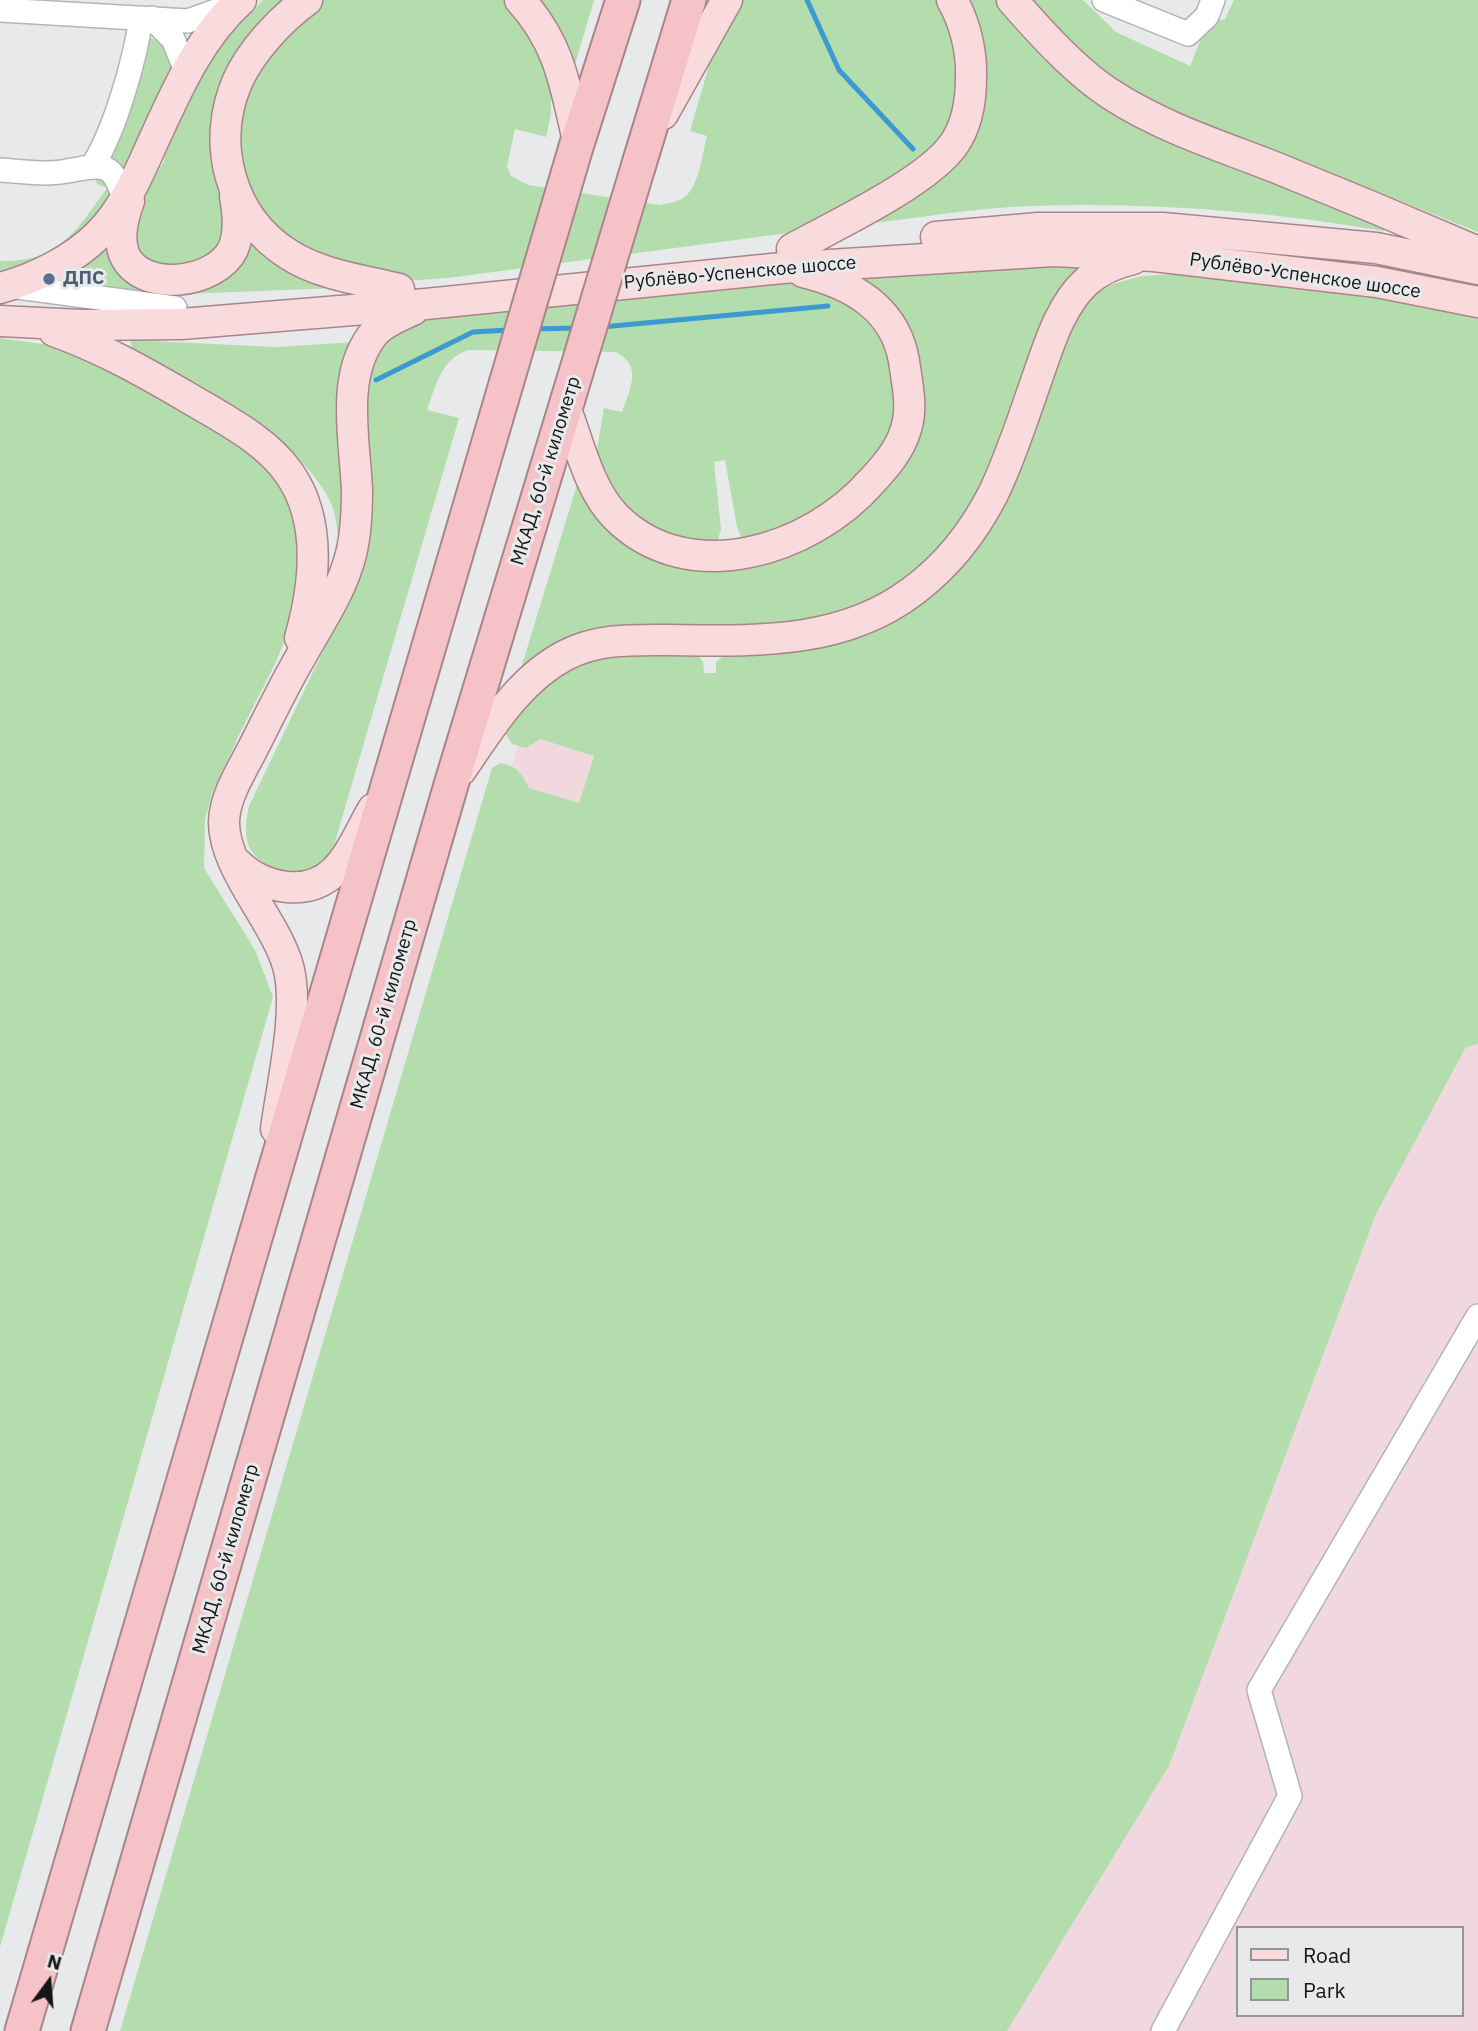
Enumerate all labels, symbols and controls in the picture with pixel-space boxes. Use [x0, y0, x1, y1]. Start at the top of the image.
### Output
street label: Рублёво-Успенское шоссе [1188, 248, 1422, 304]
street label: Рублёво-Успенское шоссе [623, 251, 857, 295]
place label: ДПС [63, 268, 104, 290]
marker: ДПС [41, 271, 57, 287]
street label: МКАД, 60-й километр [506, 374, 586, 568]
street label: МКАД, 60-й километр [346, 916, 422, 1112]
street label: МКАД, 60-й километр [188, 1461, 264, 1657]
legend [1236, 1926, 1464, 2017]
text: Road [1303, 1941, 1351, 1969]
north arrow [14, 1947, 84, 2017]
text: N [45, 1948, 65, 1975]
text: Park [1303, 1976, 1346, 2004]

